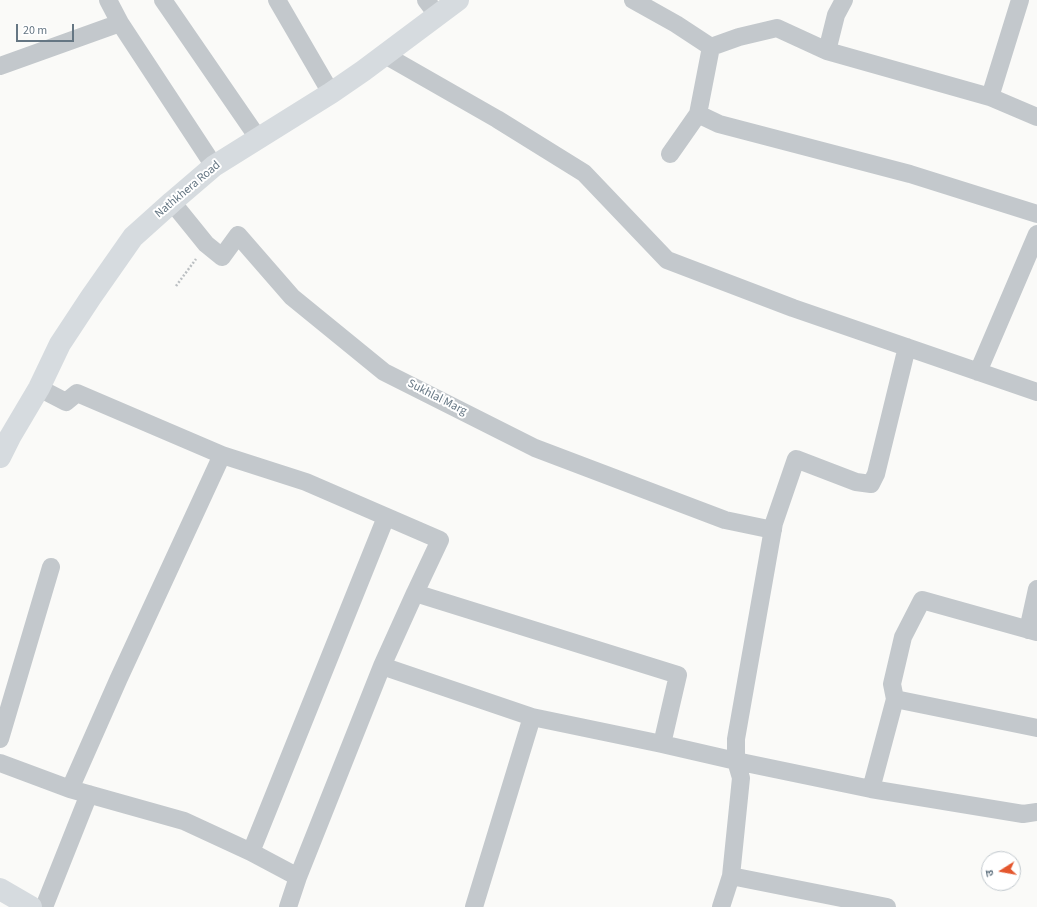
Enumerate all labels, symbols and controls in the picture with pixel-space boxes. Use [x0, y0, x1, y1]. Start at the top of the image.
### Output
scale bar [18, 16, 76, 42]
text: 20 m [23, 22, 47, 39]
street label: Nathkhera Road [152, 159, 224, 221]
street label: Sukhlal Marg [405, 377, 469, 419]
north arrow [981, 851, 1021, 891]
text: उ [982, 869, 998, 878]

